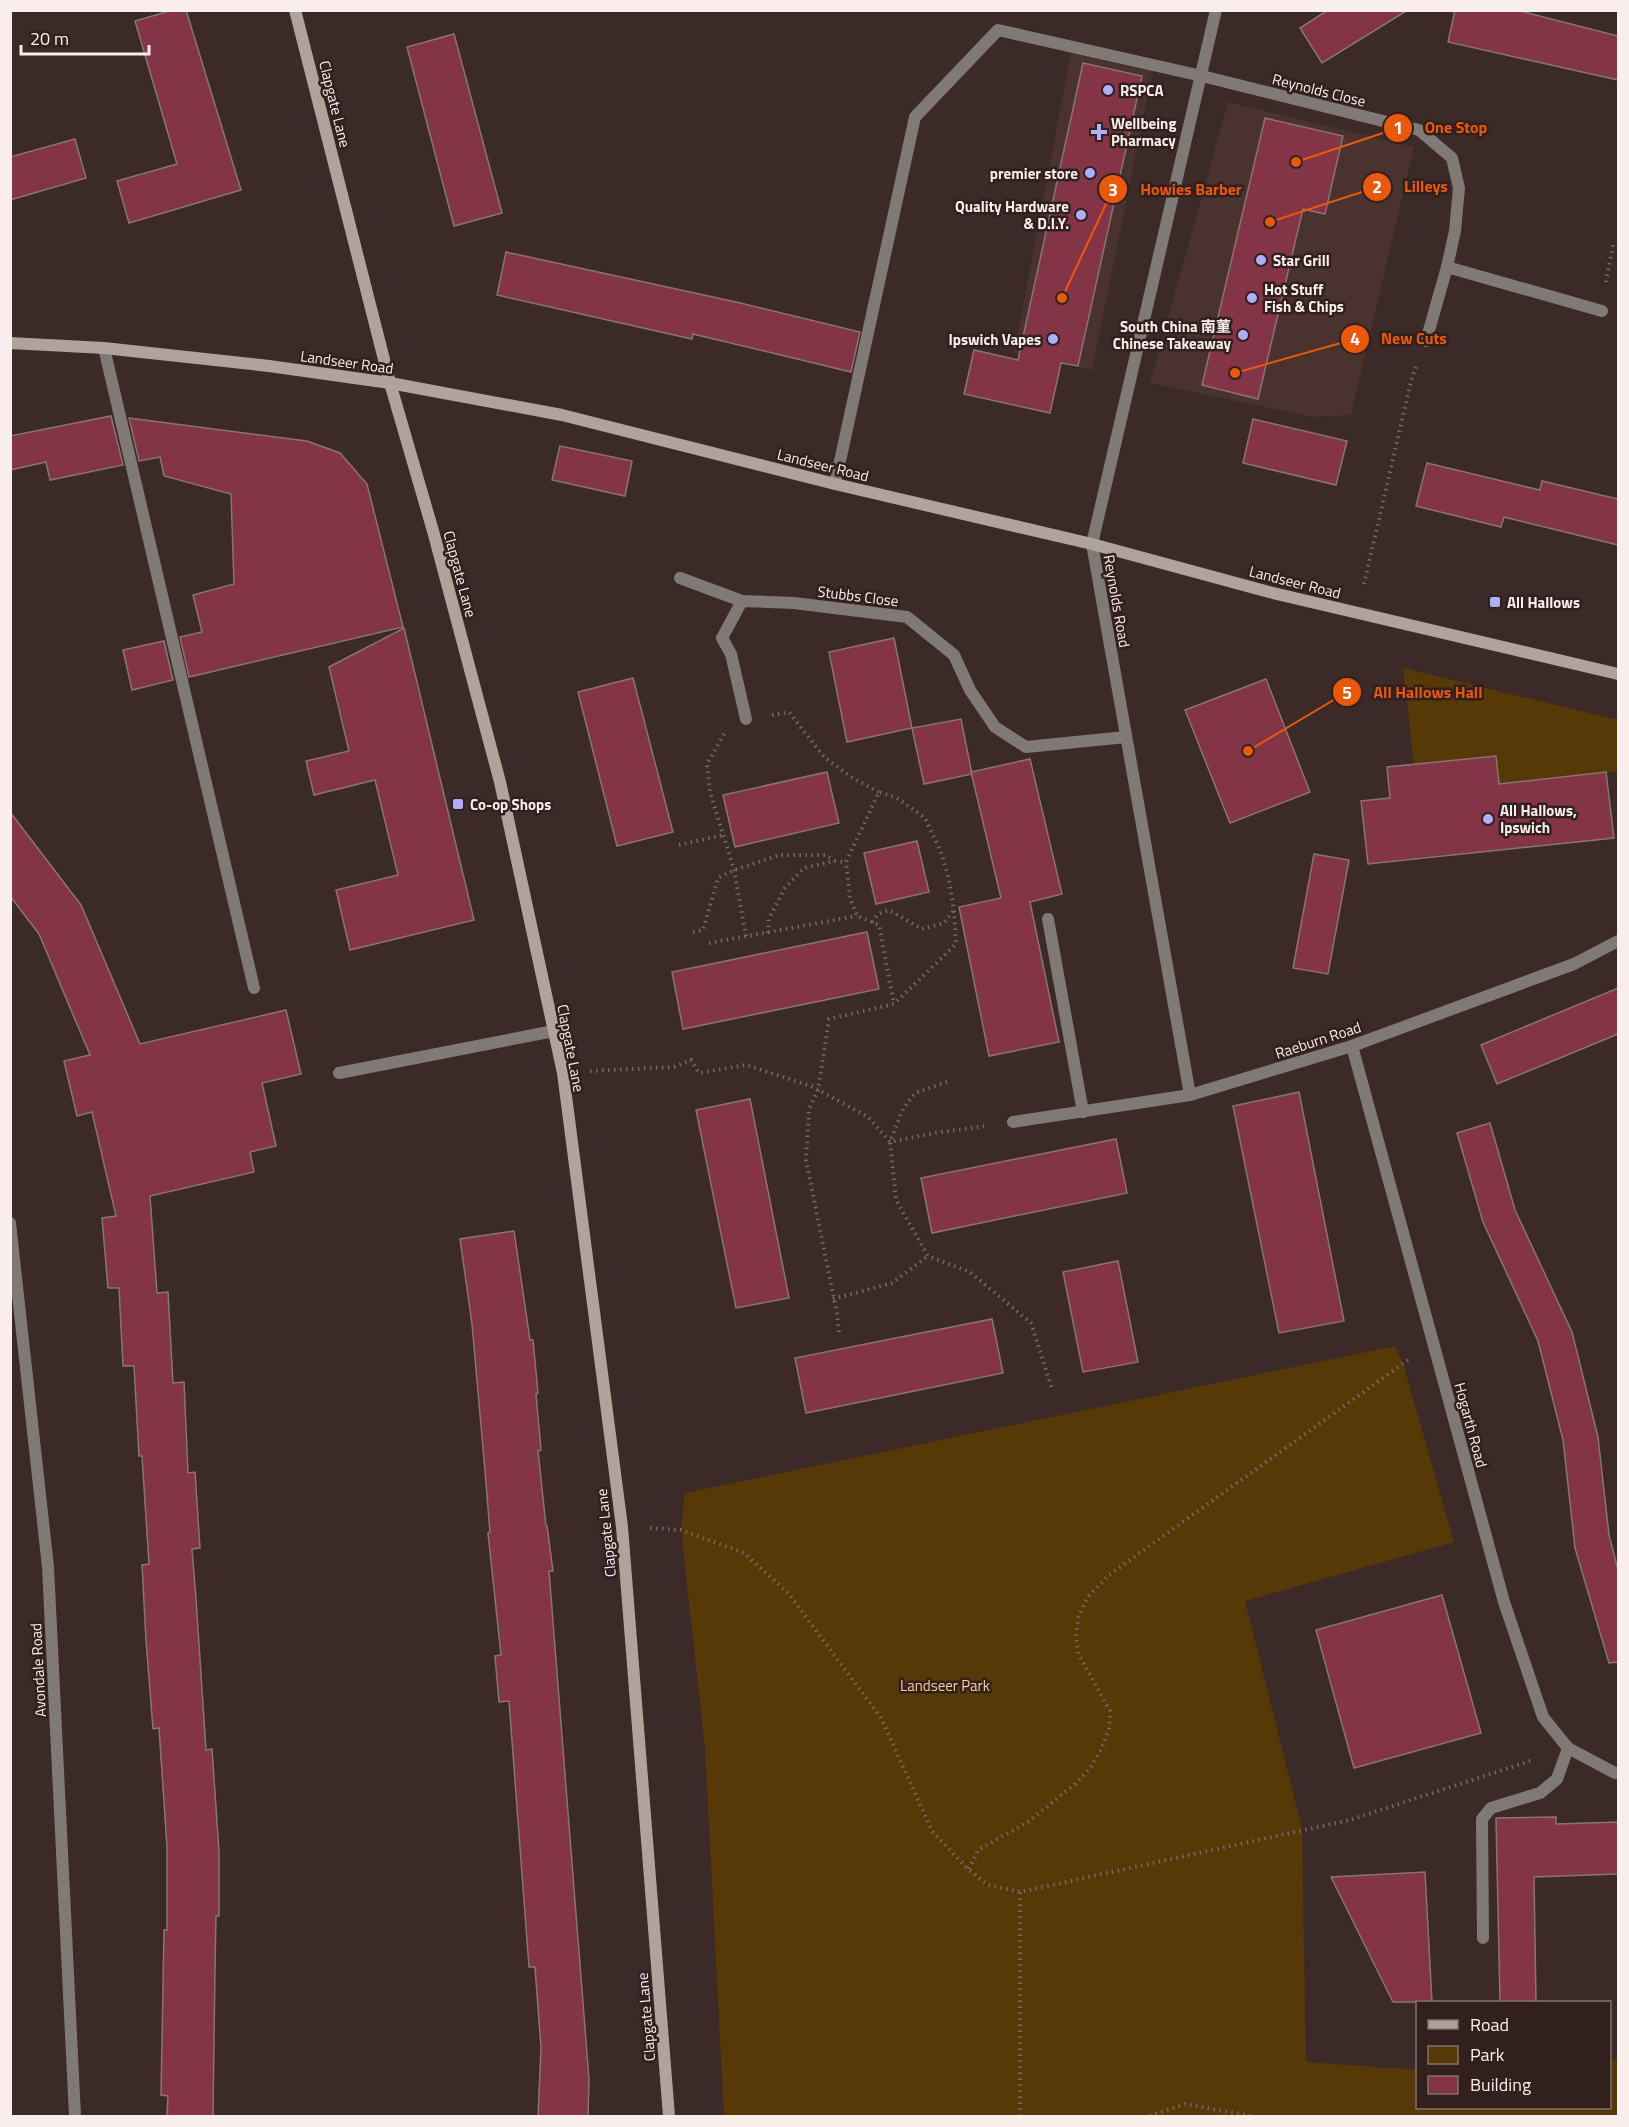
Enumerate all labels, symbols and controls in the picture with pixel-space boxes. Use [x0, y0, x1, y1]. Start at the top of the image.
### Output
scale bar [21, 18, 148, 56]
text: 20 m [30, 25, 69, 52]
street label: Clapgate Lane [313, 58, 357, 150]
street label: Reynolds Close [1270, 67, 1368, 113]
place label: RSPCA [1120, 79, 1163, 102]
marker: RSPCA [1101, 83, 1115, 97]
callout: One Stop [1383, 111, 1500, 145]
place label: Wellbeing Pharmacy [1111, 112, 1176, 152]
text: 1 [1393, 114, 1403, 141]
text: One Stop [1425, 115, 1488, 139]
marker: Wellbeing Pharmacy [1092, 125, 1106, 139]
place label: premier store [990, 162, 1078, 185]
marker: premier store [1083, 166, 1097, 180]
callout: Lilleys [1362, 170, 1460, 204]
callout: Howies Barber [1098, 172, 1254, 206]
text: 2 [1372, 173, 1382, 200]
text: Lilleys [1404, 174, 1448, 198]
text: 3 [1108, 176, 1118, 203]
text: Howies Barber [1140, 177, 1242, 201]
place label: Quality Hardware & D.I.Y. [955, 195, 1069, 235]
marker: Quality Hardware & D.I.Y. [1074, 208, 1088, 222]
place label: Star Grill [1273, 249, 1330, 272]
marker: Star Grill [1254, 253, 1268, 267]
place label: Hot Stuff Fish & Chips [1264, 278, 1344, 318]
marker: Hot Stuff Fish & Chips [1245, 291, 1259, 305]
place label: South China 南菫 Chinese Takeaway [1113, 315, 1231, 355]
callout: New Cuts [1340, 322, 1459, 356]
text: 4 [1350, 325, 1360, 352]
text: New Cuts [1381, 326, 1447, 350]
place label: Ipswich Vapes [948, 328, 1041, 351]
marker: South China 南菫 Chinese Takeaway [1236, 328, 1250, 342]
marker: Ipswich Vapes [1046, 332, 1060, 346]
street label: Landseer Road [299, 344, 395, 380]
street label: Landseer Road [775, 442, 871, 488]
street label: Clapgate Lane [437, 528, 483, 620]
street label: Reynolds Road [1098, 553, 1136, 649]
street label: Landseer Road [1247, 559, 1343, 605]
street label: Stubbs Close [816, 580, 900, 612]
place label: All Hallows [1507, 591, 1580, 614]
marker: All Hallows [1488, 595, 1502, 609]
callout: All Hallows Hall [1332, 675, 1495, 709]
text: 5 [1342, 679, 1352, 706]
text: All Hallows Hall [1373, 680, 1483, 704]
place label: Co-op Shops [470, 793, 551, 816]
marker: Co-op Shops [451, 797, 465, 811]
place label: All Hallows, Ipswich [1500, 799, 1577, 839]
marker: All Hallows, Ipswich [1481, 812, 1495, 826]
street label: Clapgate Lane [551, 1002, 591, 1094]
street label: Raeburn Road [1272, 1015, 1364, 1065]
street label: Hogarth Road [1449, 1380, 1493, 1470]
street label: Clapgate Lane [590, 1488, 622, 1578]
street label: Avondale Road [24, 1622, 52, 1718]
park label: Landseer Park [900, 1674, 990, 1697]
street label: Clapgate Lane [631, 1972, 661, 2062]
legend [1416, 2001, 1611, 2109]
text: Road [1470, 2011, 1509, 2038]
text: Park [1470, 2041, 1505, 2068]
text: Building [1470, 2071, 1531, 2098]

